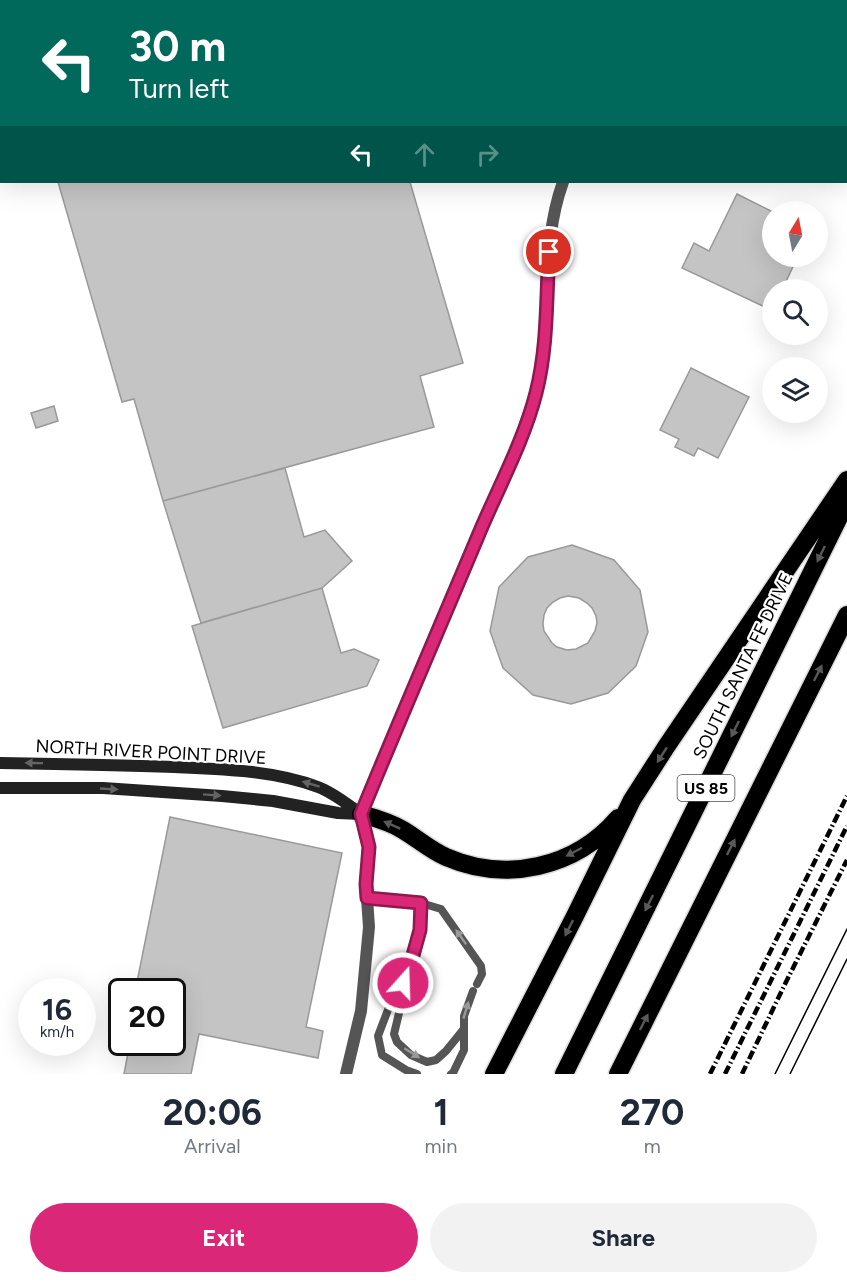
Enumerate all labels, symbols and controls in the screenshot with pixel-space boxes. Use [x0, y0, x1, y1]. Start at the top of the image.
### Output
text: 30 m [129, 21, 226, 72]
icon: left [30, 24, 108, 102]
text: Turn left [129, 72, 229, 105]
icon: left [345, 138, 378, 171]
icon: ahead [408, 138, 441, 171]
icon: right [471, 138, 504, 171]
north arrow [762, 201, 828, 267]
map controls [762, 201, 828, 423]
pin [523, 226, 574, 277]
icon: arrive [532, 235, 565, 268]
button: search [762, 279, 828, 345]
button: layers [762, 357, 828, 423]
one-way arrow [817, 545, 826, 562]
street label: SOUTH SANTA FE DRIVE [688, 569, 798, 763]
one-way arrow [814, 664, 823, 681]
one-way arrow [731, 720, 740, 737]
street label: NORTH RIVER POINT DRIVE [35, 735, 267, 769]
one-way arrow [656, 747, 667, 763]
one-way arrow [25, 758, 44, 768]
road number: US 85 [678, 775, 734, 801]
one-way arrow [302, 779, 320, 788]
one-way arrow [100, 784, 119, 793]
one-way arrow [203, 790, 222, 800]
one-way arrow [383, 820, 401, 830]
one-way arrow [726, 839, 736, 856]
one-way arrow [565, 848, 582, 857]
one-way arrow [644, 895, 653, 912]
one-way arrow [564, 920, 574, 937]
one-way arrow [455, 929, 466, 945]
position arrow [371, 951, 435, 1015]
speed limit sign: 20 [108, 978, 186, 1056]
text: 16 [42, 991, 72, 1028]
one-way arrow [462, 1001, 472, 1019]
one-way arrow [639, 1013, 649, 1030]
text: km/h [40, 1023, 74, 1041]
one-way arrow [404, 1048, 420, 1059]
text: 20:06 [163, 1091, 262, 1134]
text: 1 [433, 1091, 449, 1134]
text: 270 [620, 1091, 684, 1134]
text: Arrival [184, 1134, 241, 1158]
text: min [425, 1134, 457, 1158]
text: m [644, 1134, 661, 1158]
button: Exit [30, 1203, 418, 1272]
button: Share [430, 1203, 817, 1272]

